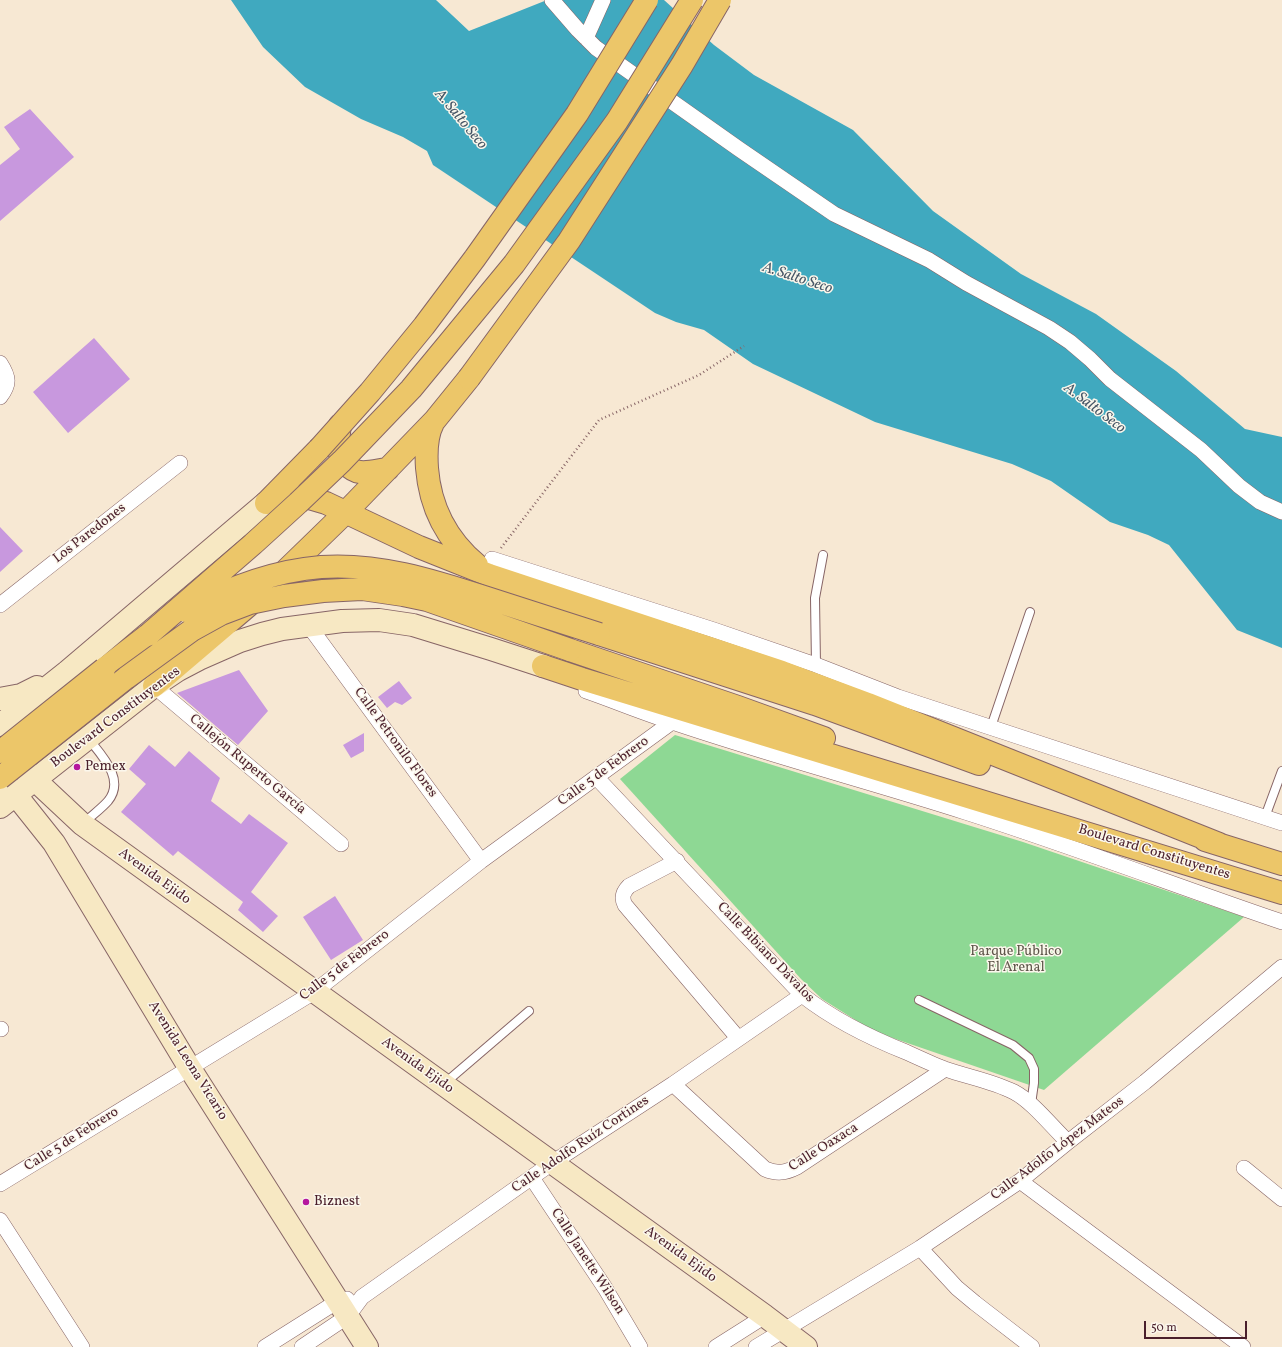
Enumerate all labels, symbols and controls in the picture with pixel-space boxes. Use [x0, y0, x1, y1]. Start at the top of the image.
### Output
water label: A. Salto Seco [430, 86, 490, 154]
water label: A. Salto Seco [760, 259, 834, 299]
water label: A. Salto Seco [1060, 380, 1128, 438]
street label: Los Paredones [50, 500, 130, 568]
street label: Boulevard Constituyentes [48, 664, 184, 772]
street label: Calle Petronilo Flores [350, 685, 440, 801]
street label: Callejón Ruperto García [185, 711, 309, 819]
street label: Calle 5 de Febrero [555, 733, 653, 811]
place label: Pemex [85, 759, 126, 775]
marker: Pemex [72, 762, 82, 772]
street label: Boulevard Constituyentes [1076, 822, 1232, 884]
street label: Avenida Ejido [115, 845, 193, 909]
street label: Calle Bibiano Dávalos [713, 899, 817, 1007]
street label: Calle 5 de Febrero [297, 927, 393, 1005]
park label: Parque Público El Arenal [970, 944, 1062, 976]
street label: Avenida Leona Vicario [144, 998, 230, 1124]
street label: Avenida Ejido [378, 1034, 456, 1098]
street label: Calle Adolfo Ruíz Cortines [509, 1093, 653, 1197]
street label: Calle Adolfo López Mateos [988, 1093, 1128, 1205]
street label: Calle 5 de Febrero [22, 1104, 122, 1176]
street label: Calle Oaxaca [786, 1120, 862, 1176]
place label: Biznest [314, 1194, 360, 1210]
marker: Biznest [301, 1197, 311, 1207]
street label: Calle Janette Wilson [546, 1206, 628, 1318]
street label: Avenida Ejido [641, 1223, 719, 1287]
scale bar [1146, 1313, 1249, 1339]
text: 50 m [1151, 1320, 1177, 1336]

